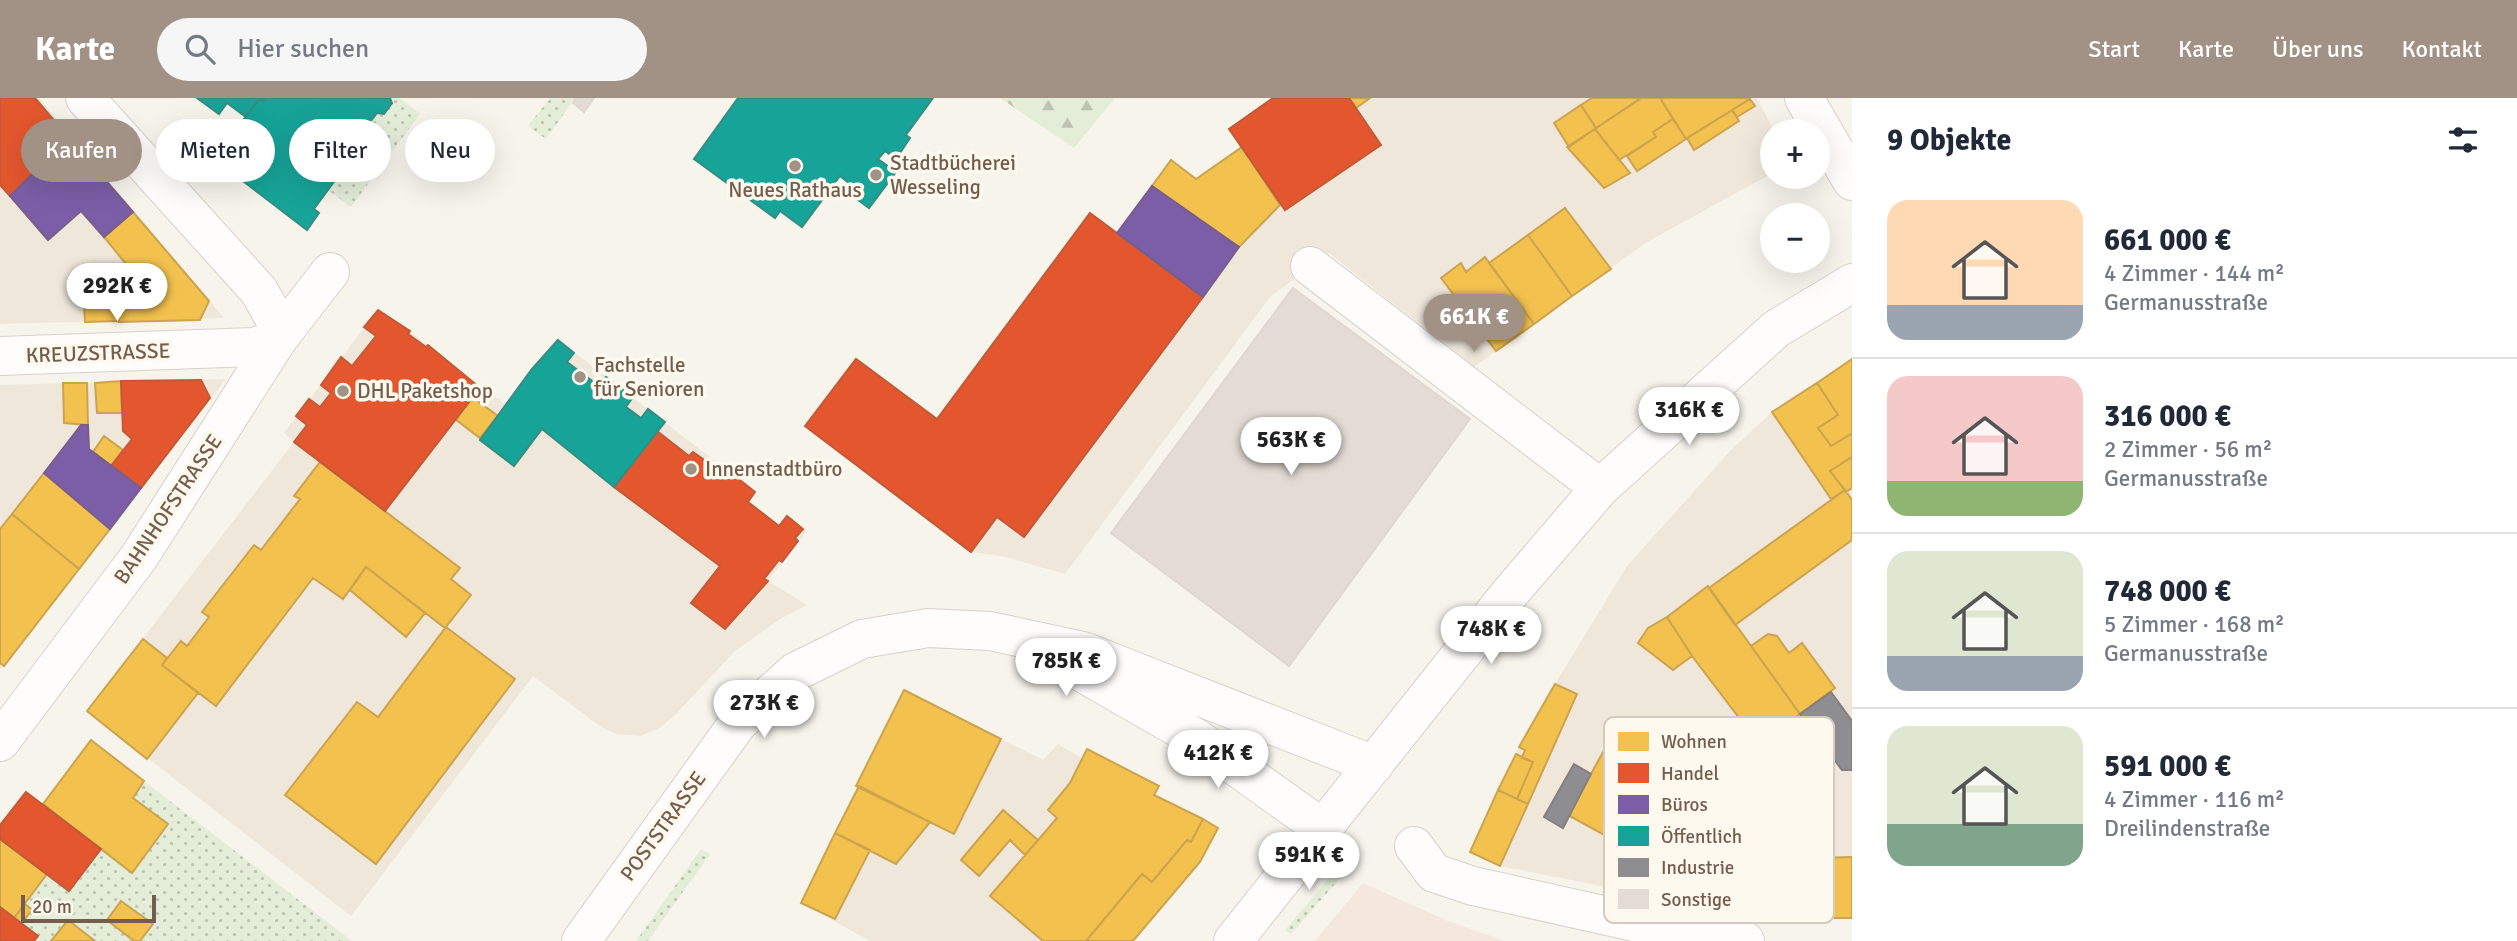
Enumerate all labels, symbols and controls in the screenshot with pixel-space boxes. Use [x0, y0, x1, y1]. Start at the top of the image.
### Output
search box [157, 18, 647, 81]
text: Karte [35, 29, 115, 70]
icon: search [181, 30, 219, 68]
text: Hier suchen [237, 33, 369, 65]
text: Start [2088, 34, 2140, 64]
text: Karte [2178, 34, 2234, 64]
text: Über uns [2272, 34, 2364, 64]
text: Kontakt [2402, 34, 2482, 64]
chip: Kaufen [21, 119, 142, 182]
chip: Mieten [156, 119, 275, 182]
chip: Filter [289, 119, 391, 182]
chip: Neu [405, 119, 495, 182]
map controls [1760, 119, 1830, 273]
button: + [1760, 119, 1830, 189]
icon: filters [2444, 121, 2482, 159]
text: 9 Objekte [1887, 122, 2011, 159]
place label: Stadtbücherei Wesseling [890, 150, 1016, 200]
marker: Neues Rathaus [787, 158, 803, 174]
marker: Stadtbücherei Wesseling [868, 167, 884, 183]
place label: Neues Rathaus [728, 177, 862, 203]
button: − [1760, 203, 1830, 273]
text: 661 000 € [2104, 222, 2231, 259]
icon: home [1943, 228, 2027, 312]
text: 4 Zimmer · 144 m² [2104, 259, 2285, 288]
pin: 292K € [60, 264, 174, 323]
text: 292K € [82, 271, 152, 300]
text: Germanusstraße [2104, 288, 2268, 317]
pin: 661K € [1417, 294, 1531, 354]
text: 661K € [1439, 302, 1509, 331]
street label: KREUZSTRASSE [25, 337, 171, 369]
place label: Fachstelle für Senioren [594, 352, 704, 402]
marker: Fachstelle für Senioren [572, 369, 588, 385]
place label: DHL Paketshop [357, 378, 493, 404]
marker: DHL Paketshop [335, 383, 351, 399]
pin: 316K € [1632, 388, 1746, 447]
text: 316K € [1654, 395, 1724, 424]
text: 316 000 € [2104, 398, 2231, 435]
icon: home [1943, 404, 2027, 488]
pin: 563K € [1234, 418, 1348, 477]
text: 563K € [1256, 425, 1326, 454]
street label: BAHNHOFSTRASSE [108, 429, 228, 589]
text: 2 Zimmer · 56 m² [2104, 435, 2272, 464]
place label: Innenstadtbüro [705, 456, 842, 482]
marker: Innenstadtbüro [683, 461, 699, 477]
text: Germanusstraße [2104, 464, 2268, 493]
text: 748 000 € [2104, 573, 2231, 610]
icon: home [1943, 579, 2027, 663]
pin: 748K € [1434, 606, 1548, 666]
text: 5 Zimmer · 168 m² [2104, 610, 2285, 639]
text: 748K € [1456, 614, 1526, 643]
pin: 785K € [1009, 638, 1123, 698]
text: Germanusstraße [2104, 639, 2268, 668]
text: 785K € [1031, 646, 1101, 675]
pin: 273K € [707, 680, 821, 740]
text: 273K € [729, 688, 799, 717]
legend [1604, 717, 1834, 923]
pin: 412K € [1161, 730, 1275, 790]
text: Wohnen [1661, 730, 1727, 754]
text: 412K € [1183, 738, 1253, 767]
text: 591 000 € [2104, 748, 2231, 785]
icon: home [1943, 754, 2027, 838]
text: Handel [1661, 762, 1719, 786]
street label: POSTSTRASSE [614, 766, 712, 886]
text: 4 Zimmer · 116 m² [2104, 785, 2285, 814]
text: Büros [1661, 793, 1708, 817]
text: Dreilindenstraße [2104, 814, 2270, 843]
text: Öffentlich [1661, 825, 1742, 849]
pin: 591K € [1252, 832, 1366, 892]
text: 591K € [1274, 840, 1344, 869]
text: Industrie [1661, 856, 1734, 880]
text: Sonstige [1661, 888, 1732, 912]
scale bar [21, 892, 156, 924]
text: 20 m [32, 895, 72, 919]

